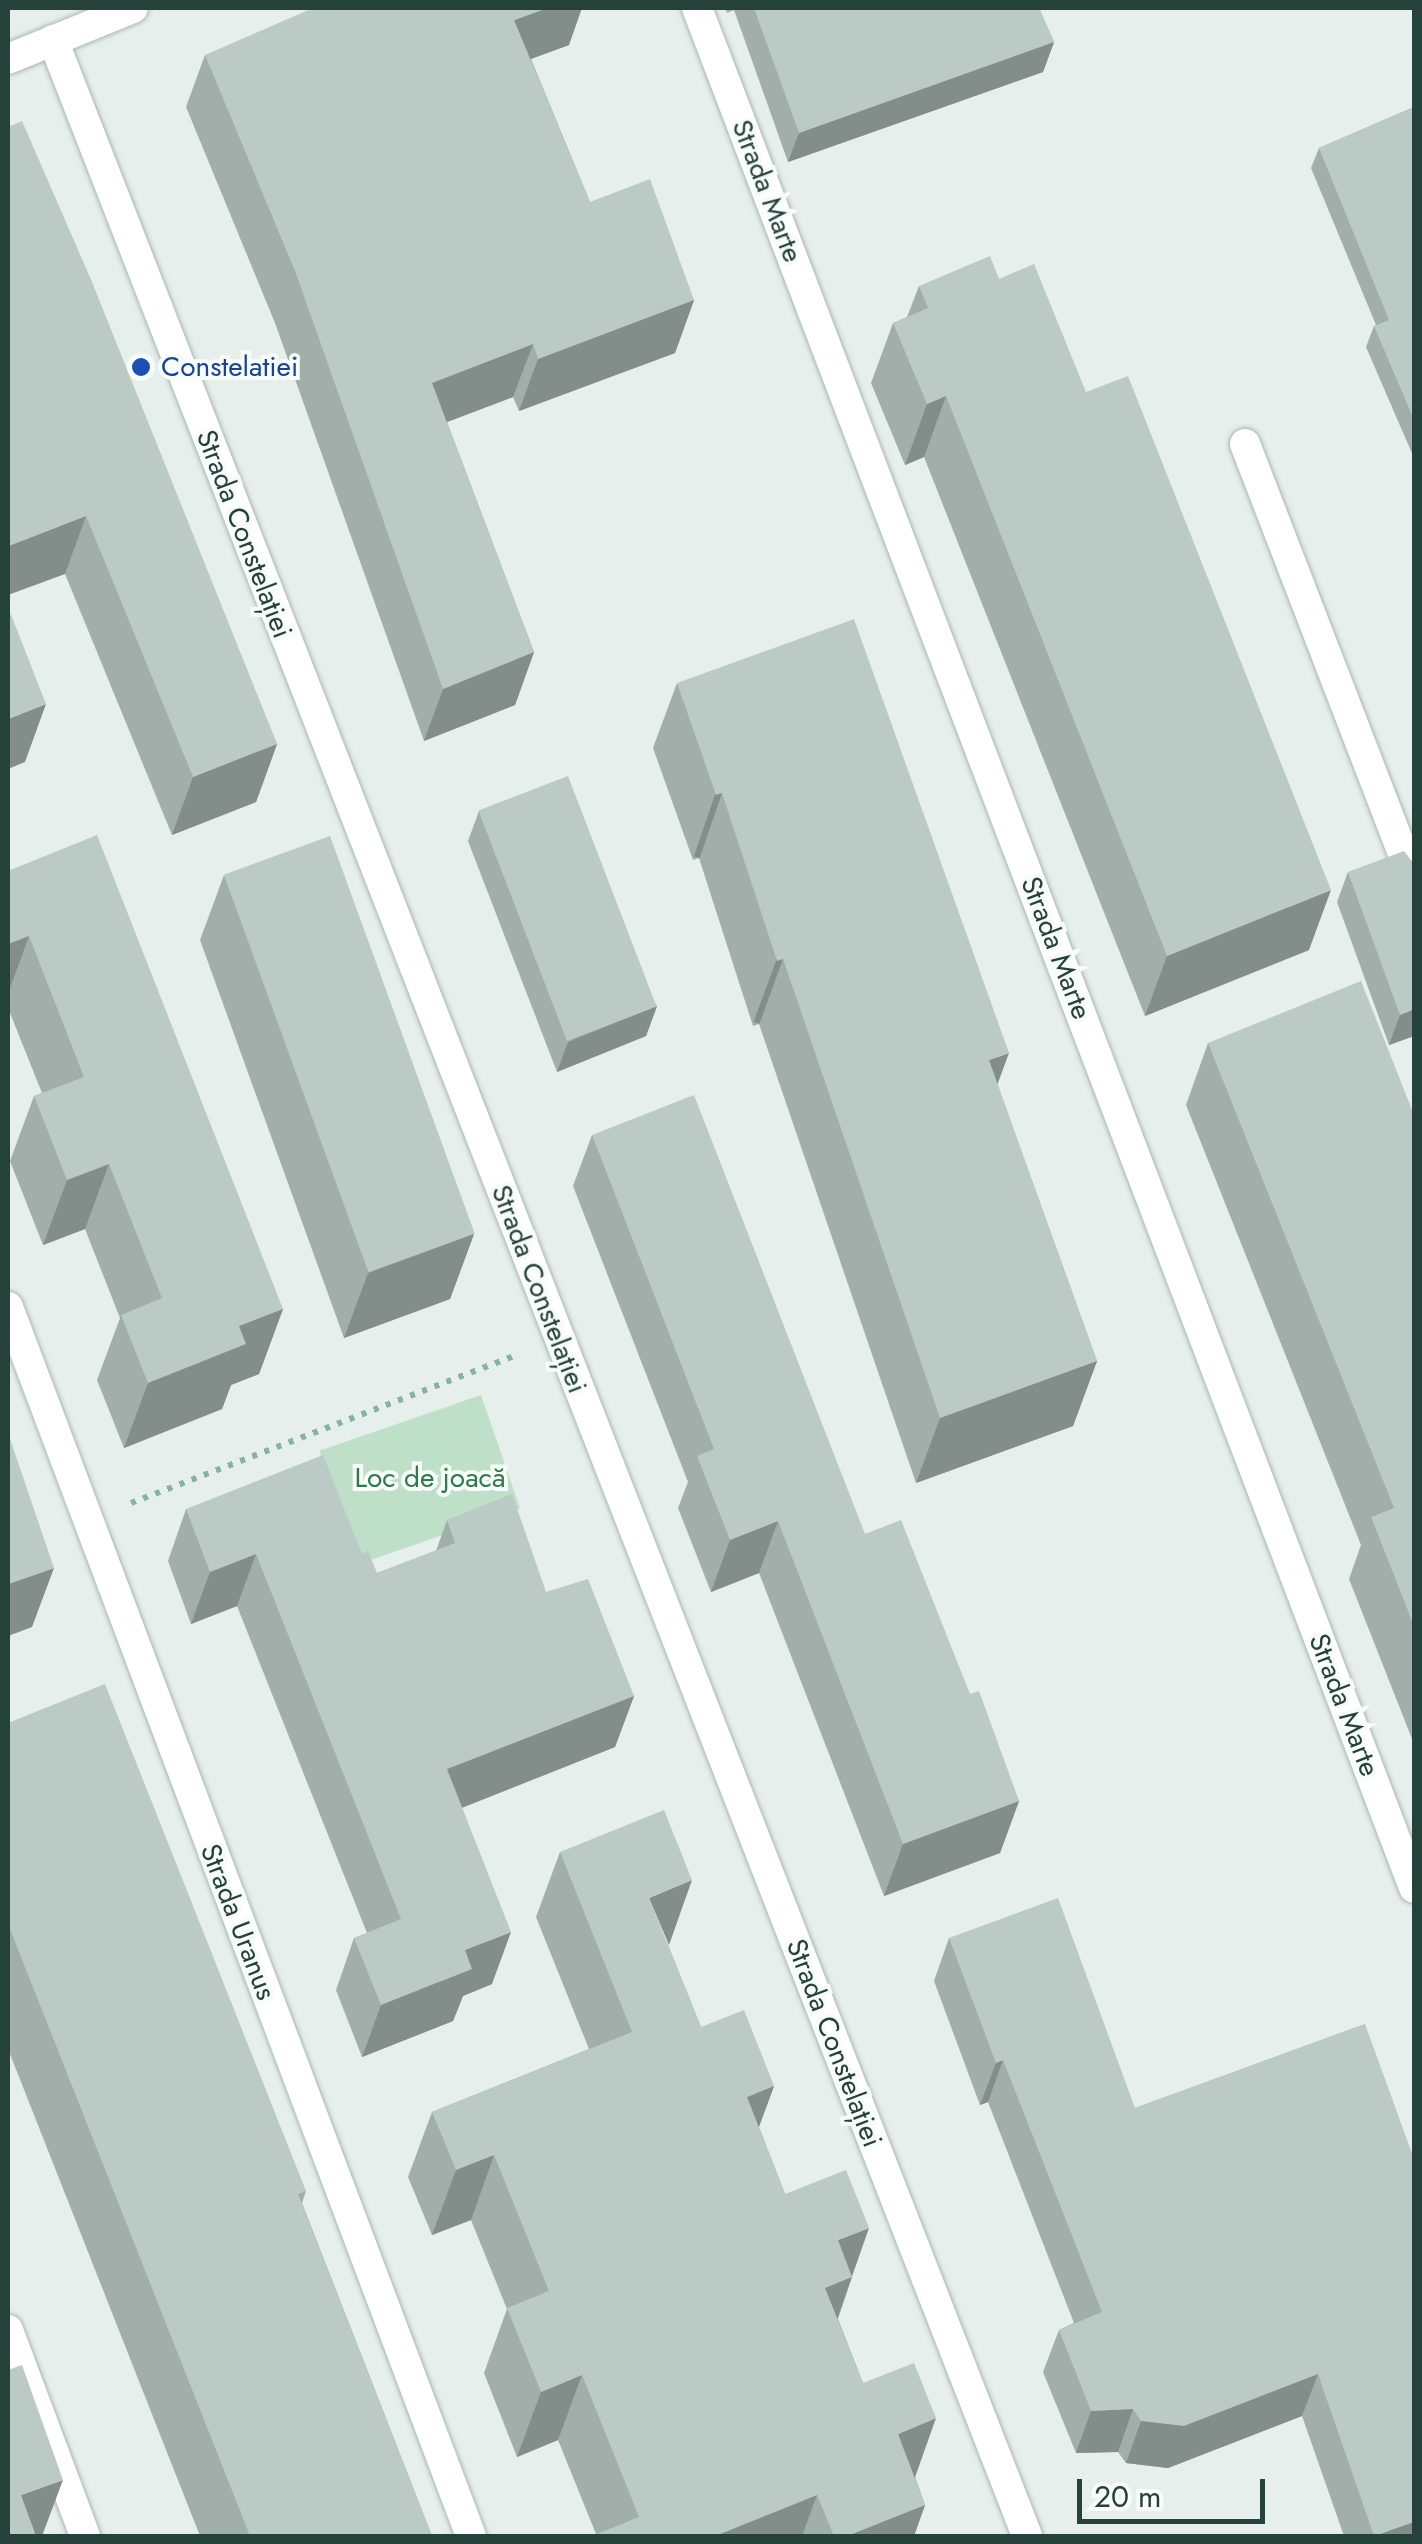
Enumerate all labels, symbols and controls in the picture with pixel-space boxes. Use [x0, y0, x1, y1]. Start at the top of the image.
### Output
street label: Strada Marte [724, 115, 810, 267]
place label: Constelatiei [161, 350, 298, 384]
marker: Constelatiei [130, 356, 152, 378]
street label: Strada Constelației [189, 425, 299, 643]
street label: Strada Marte [1013, 872, 1099, 1024]
street label: Strada Constelației [484, 1180, 594, 1398]
park label: Loc de joacă [354, 1461, 506, 1495]
street label: Strada Marte [1301, 1629, 1387, 1781]
street label: Strada Uranus [193, 1839, 283, 2005]
street label: Strada Constelației [779, 1934, 889, 2152]
scale bar [1082, 2459, 1270, 2521]
text: 20 m [1094, 2475, 1161, 2518]

